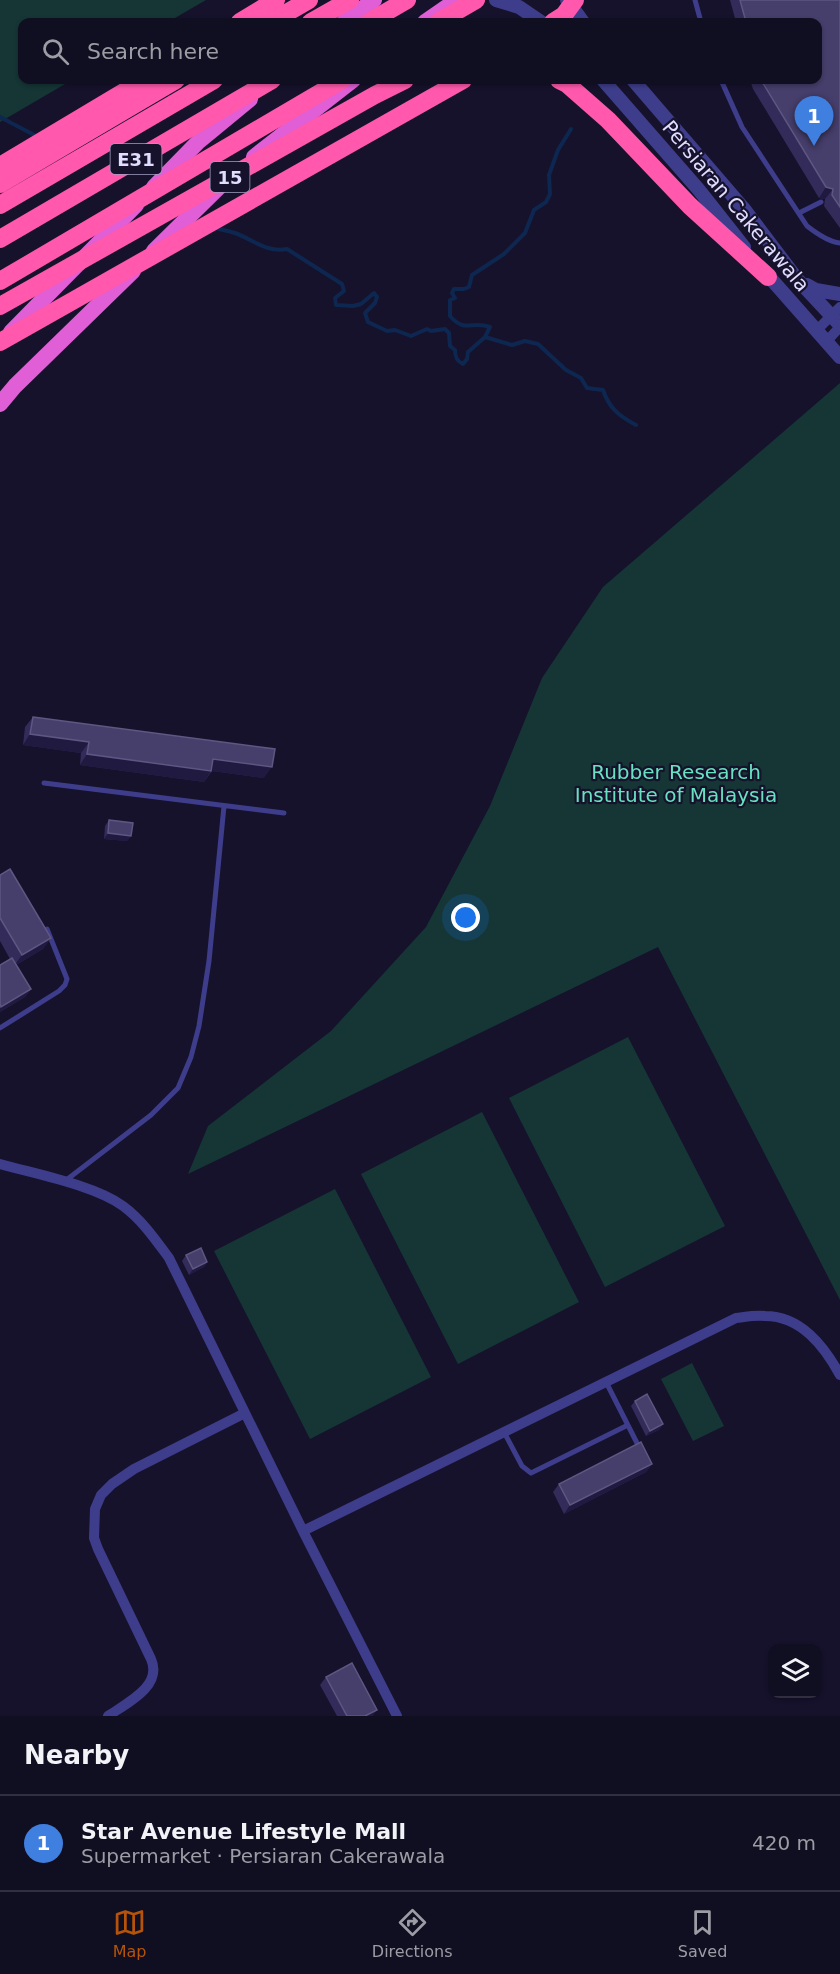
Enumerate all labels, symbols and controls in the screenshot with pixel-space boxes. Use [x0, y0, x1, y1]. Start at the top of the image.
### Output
search box [18, 18, 822, 84]
icon: search [39, 35, 72, 68]
text: Search here [87, 39, 219, 64]
pin: 1 [794, 96, 834, 146]
street label: Persiaran Cakerawala [657, 116, 815, 296]
road number: E31 [110, 144, 162, 174]
road number: 15 [210, 162, 250, 192]
park label: Rubber Research Institute of Malaysia [575, 760, 777, 807]
your location [451, 903, 480, 932]
map controls [768, 1644, 822, 1698]
button: layers [768, 1644, 822, 1698]
text: Nearby [24, 1740, 129, 1770]
text: Star Avenue Lifestyle Mall [81, 1819, 406, 1844]
text: 1 [37, 1831, 50, 1855]
text: 420 m [752, 1831, 816, 1855]
text: Supermarket · Persiaran Cakerawala [81, 1844, 445, 1868]
tab: Map [113, 1906, 146, 1961]
tab: Directions [372, 1906, 452, 1961]
tab: Saved [678, 1906, 727, 1961]

